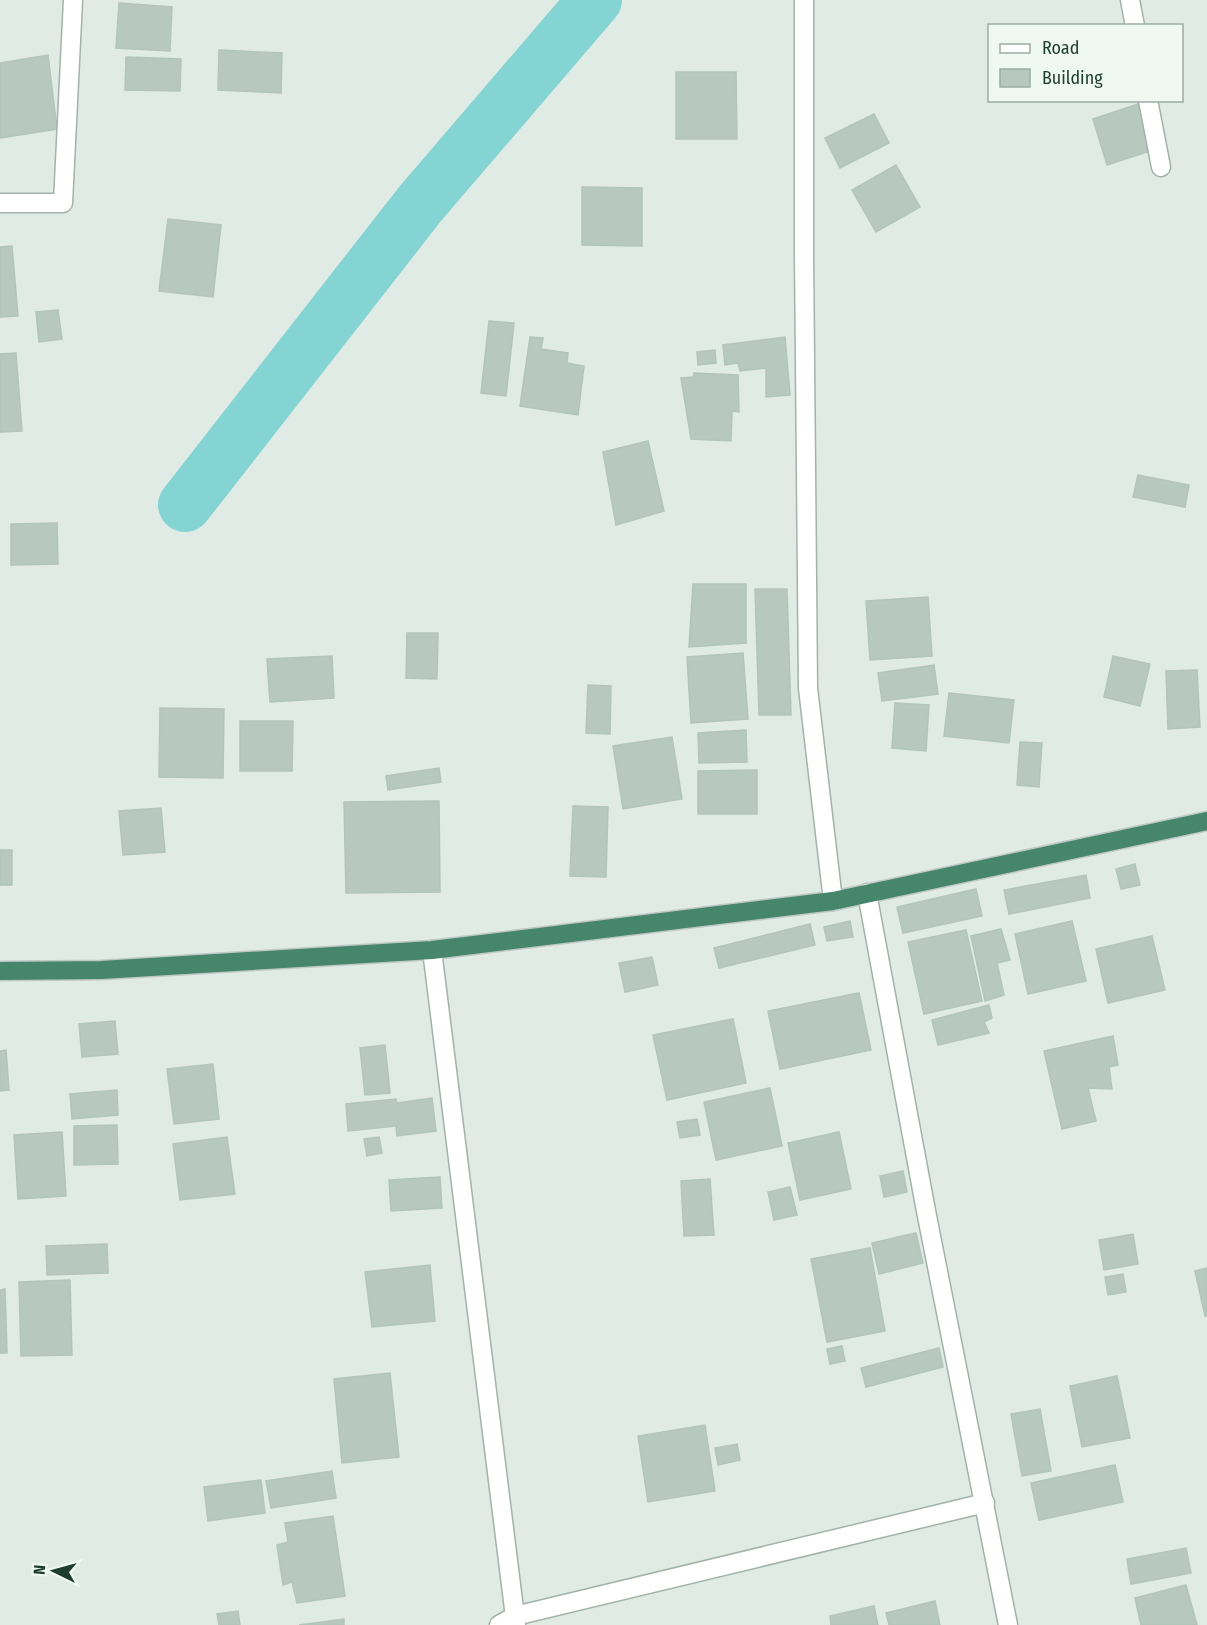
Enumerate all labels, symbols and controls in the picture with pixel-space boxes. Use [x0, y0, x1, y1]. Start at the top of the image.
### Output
legend [988, 24, 1183, 102]
text: Road [1042, 37, 1079, 59]
text: Building [1042, 67, 1103, 89]
north arrow [24, 1541, 84, 1601]
text: N [30, 1564, 49, 1575]

